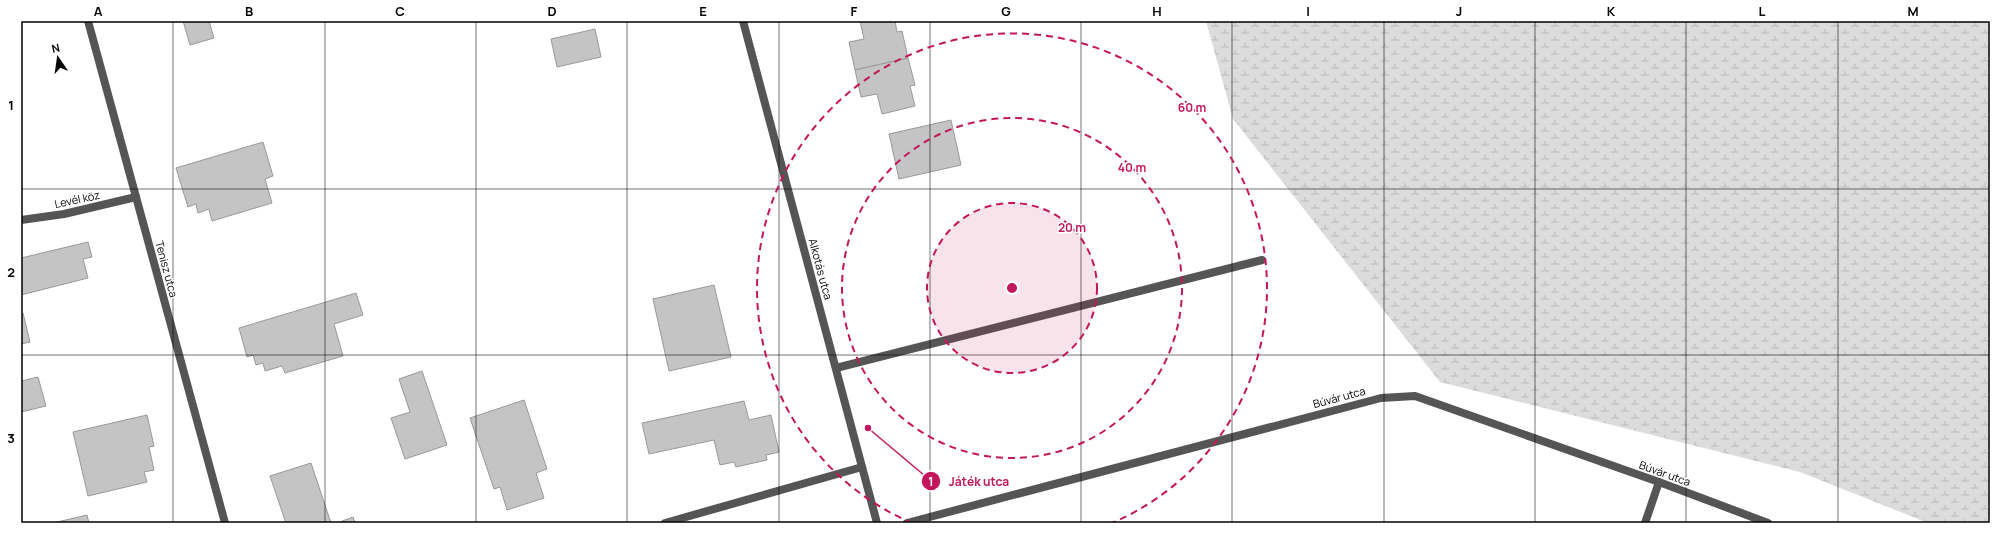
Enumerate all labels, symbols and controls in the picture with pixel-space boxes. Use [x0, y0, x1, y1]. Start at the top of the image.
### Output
text: A [94, 2, 103, 20]
text: B [245, 2, 253, 20]
text: C [395, 2, 405, 20]
text: D [547, 2, 557, 20]
text: E [699, 2, 707, 20]
text: F [851, 2, 858, 20]
text: G [1001, 2, 1011, 20]
text: H [1152, 2, 1162, 20]
text: I [1306, 2, 1310, 20]
text: J [1456, 2, 1462, 20]
text: K [1607, 2, 1616, 20]
text: L [1759, 2, 1766, 20]
text: M [1907, 2, 1919, 20]
north arrow [38, 38, 78, 78]
text: N [50, 40, 61, 56]
text: 1 [8, 96, 14, 114]
text: 60 m [1178, 99, 1206, 116]
text: 40 m [1118, 159, 1146, 176]
street label: Levél köz [53, 187, 101, 211]
text: 20 m [1058, 219, 1086, 236]
street label: Alkotás utca [806, 237, 836, 301]
street label: Tenisz utca [152, 239, 182, 299]
text: 2 [7, 263, 15, 281]
centre of rings [1005, 281, 1019, 295]
street label: Búvár utca [1311, 383, 1367, 411]
text: 3 [7, 429, 15, 447]
street label: Búvár utca [1637, 457, 1693, 489]
callout: Játék utca [921, 469, 1017, 493]
text: 1 [928, 473, 934, 490]
text: Játék utca [949, 473, 1009, 490]

